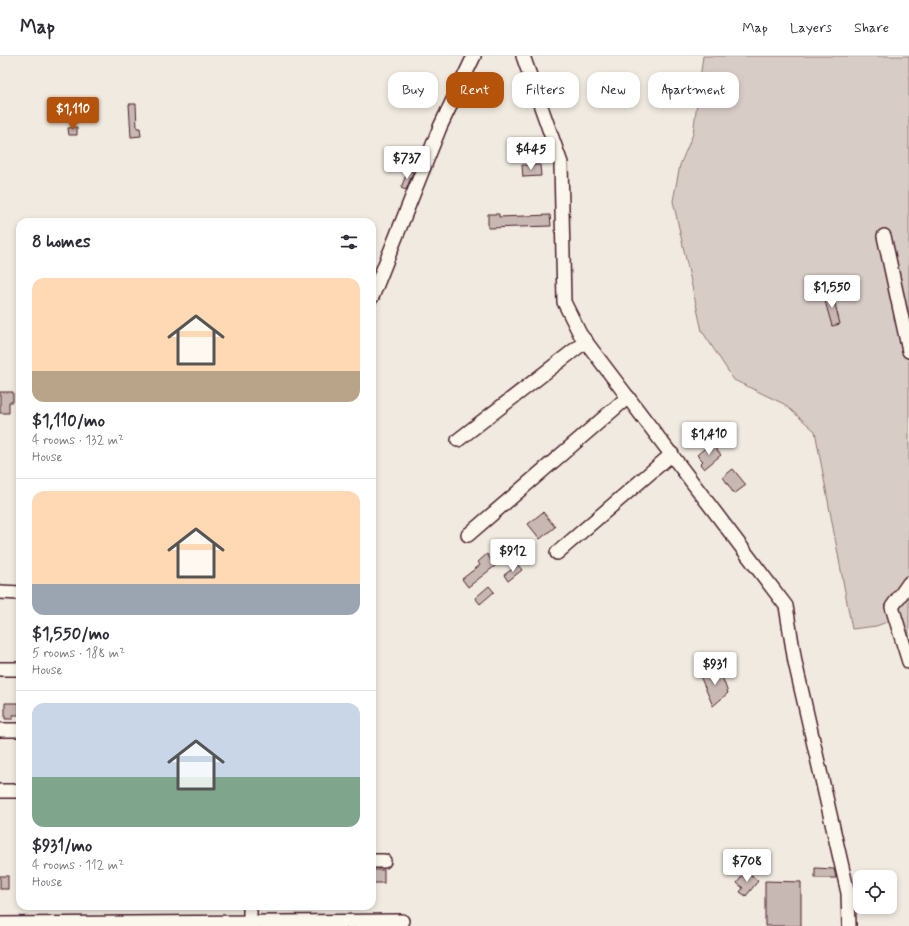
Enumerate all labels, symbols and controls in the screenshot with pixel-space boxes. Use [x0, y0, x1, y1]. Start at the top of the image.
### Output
text: Map [20, 15, 55, 40]
text: Map [742, 19, 768, 37]
text: Layers [790, 19, 832, 37]
text: Share [854, 19, 889, 37]
chip: Buy [388, 72, 438, 108]
chip: Rent [446, 72, 504, 108]
chip: Filters [512, 72, 579, 108]
chip: New [587, 72, 640, 108]
chip: Apartment [648, 72, 739, 108]
pin: $1,110 [40, 97, 106, 131]
text: $1,110 [56, 101, 90, 118]
pin: $445 [507, 137, 555, 171]
text: $445 [516, 141, 546, 158]
pin: $737 [383, 146, 431, 180]
text: $737 [393, 150, 421, 167]
text: 8 homes [32, 231, 91, 253]
icon: filters [338, 231, 360, 253]
pin: $1,550 [799, 275, 865, 309]
text: $1,550 [813, 279, 851, 296]
icon: home [160, 304, 232, 376]
text: $1,110/mo [32, 410, 105, 432]
pin: $1,410 [676, 422, 742, 456]
text: $1,410 [691, 426, 727, 443]
text: 4 rooms · 132 m² [32, 432, 124, 449]
text: House [32, 449, 63, 466]
icon: home [160, 517, 232, 589]
pin: $912 [489, 539, 537, 573]
text: $912 [499, 543, 527, 560]
text: $1,550/mo [32, 623, 110, 645]
text: 5 rooms · 188 m² [32, 645, 125, 662]
pin: $931 [691, 652, 739, 686]
text: $931 [703, 656, 727, 673]
text: House [32, 662, 63, 679]
icon: home [160, 729, 232, 801]
text: $931/mo [32, 835, 92, 857]
pin: $708 [723, 849, 771, 883]
text: $708 [732, 853, 762, 870]
text: 4 rooms · 112 m² [32, 857, 124, 874]
map controls [853, 870, 897, 914]
button: locate [853, 870, 897, 914]
text: House [32, 874, 63, 891]

